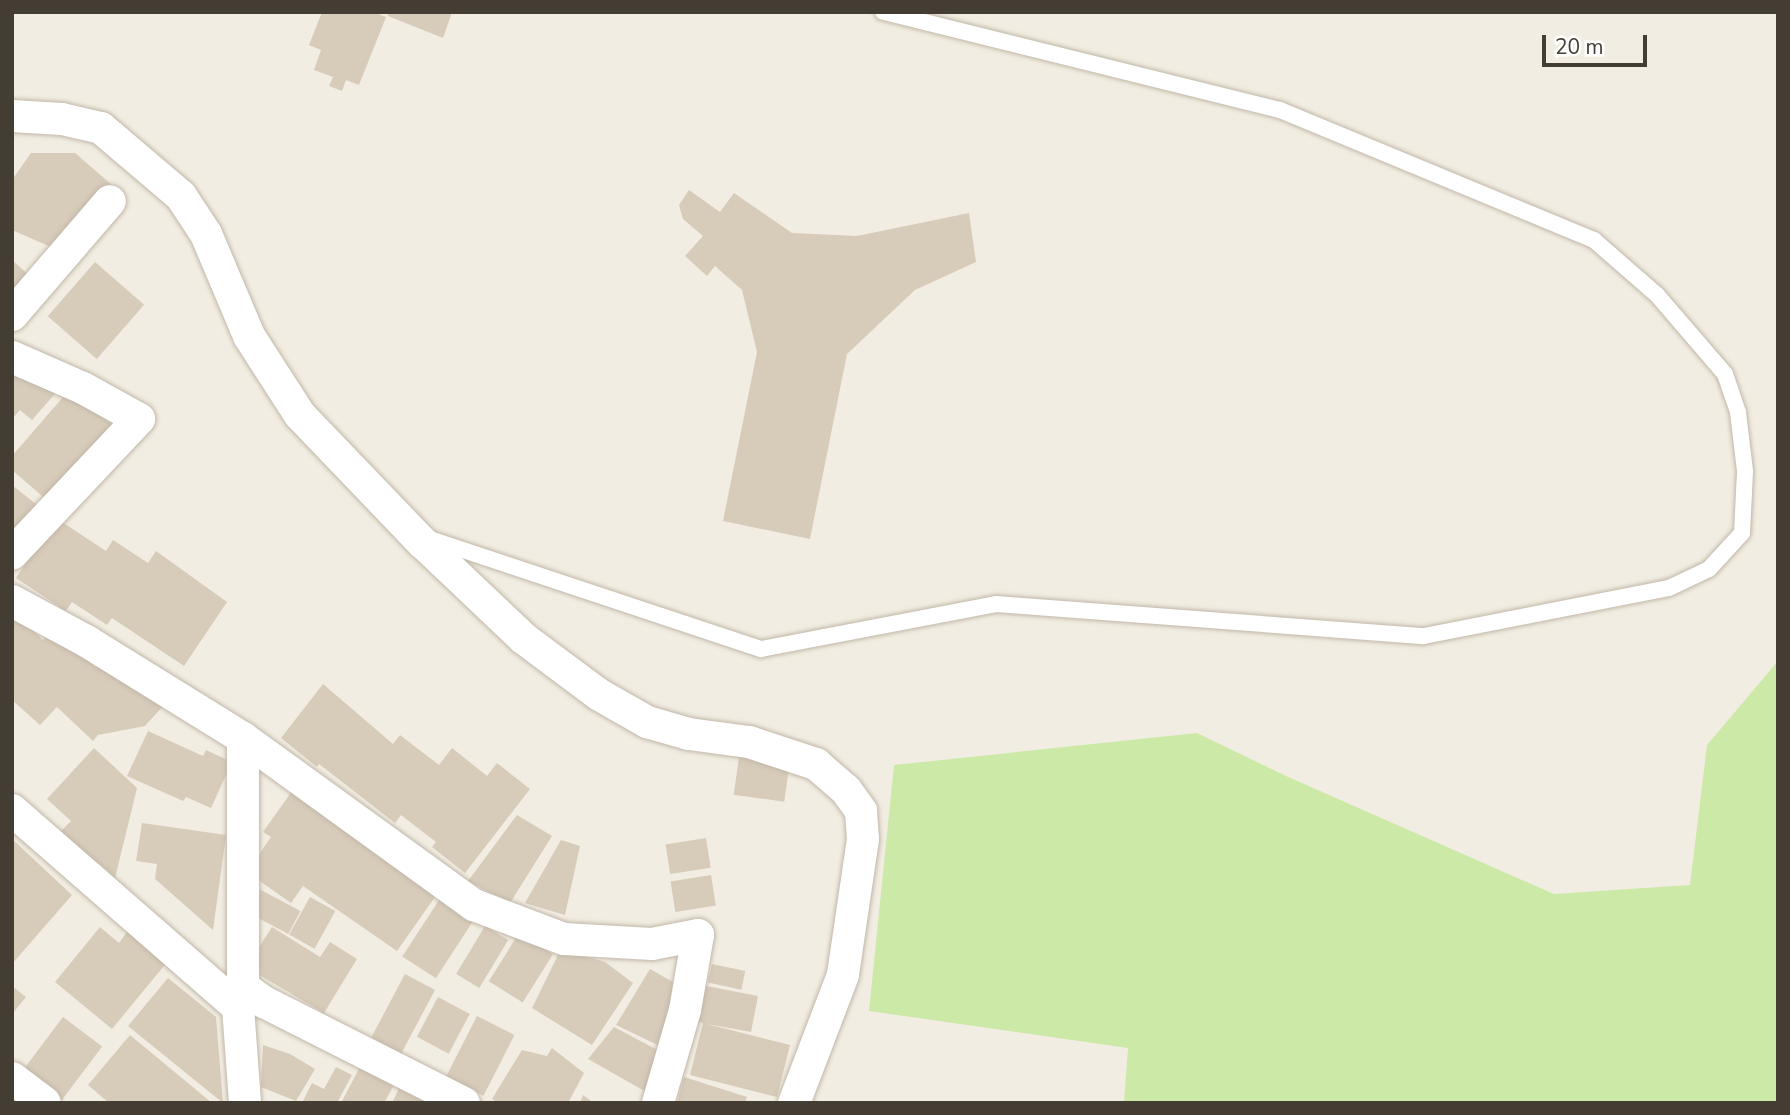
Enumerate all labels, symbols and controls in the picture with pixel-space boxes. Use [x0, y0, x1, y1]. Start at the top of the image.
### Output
scale bar [1545, 21, 1650, 65]
text: 20 m [1555, 33, 1604, 61]

